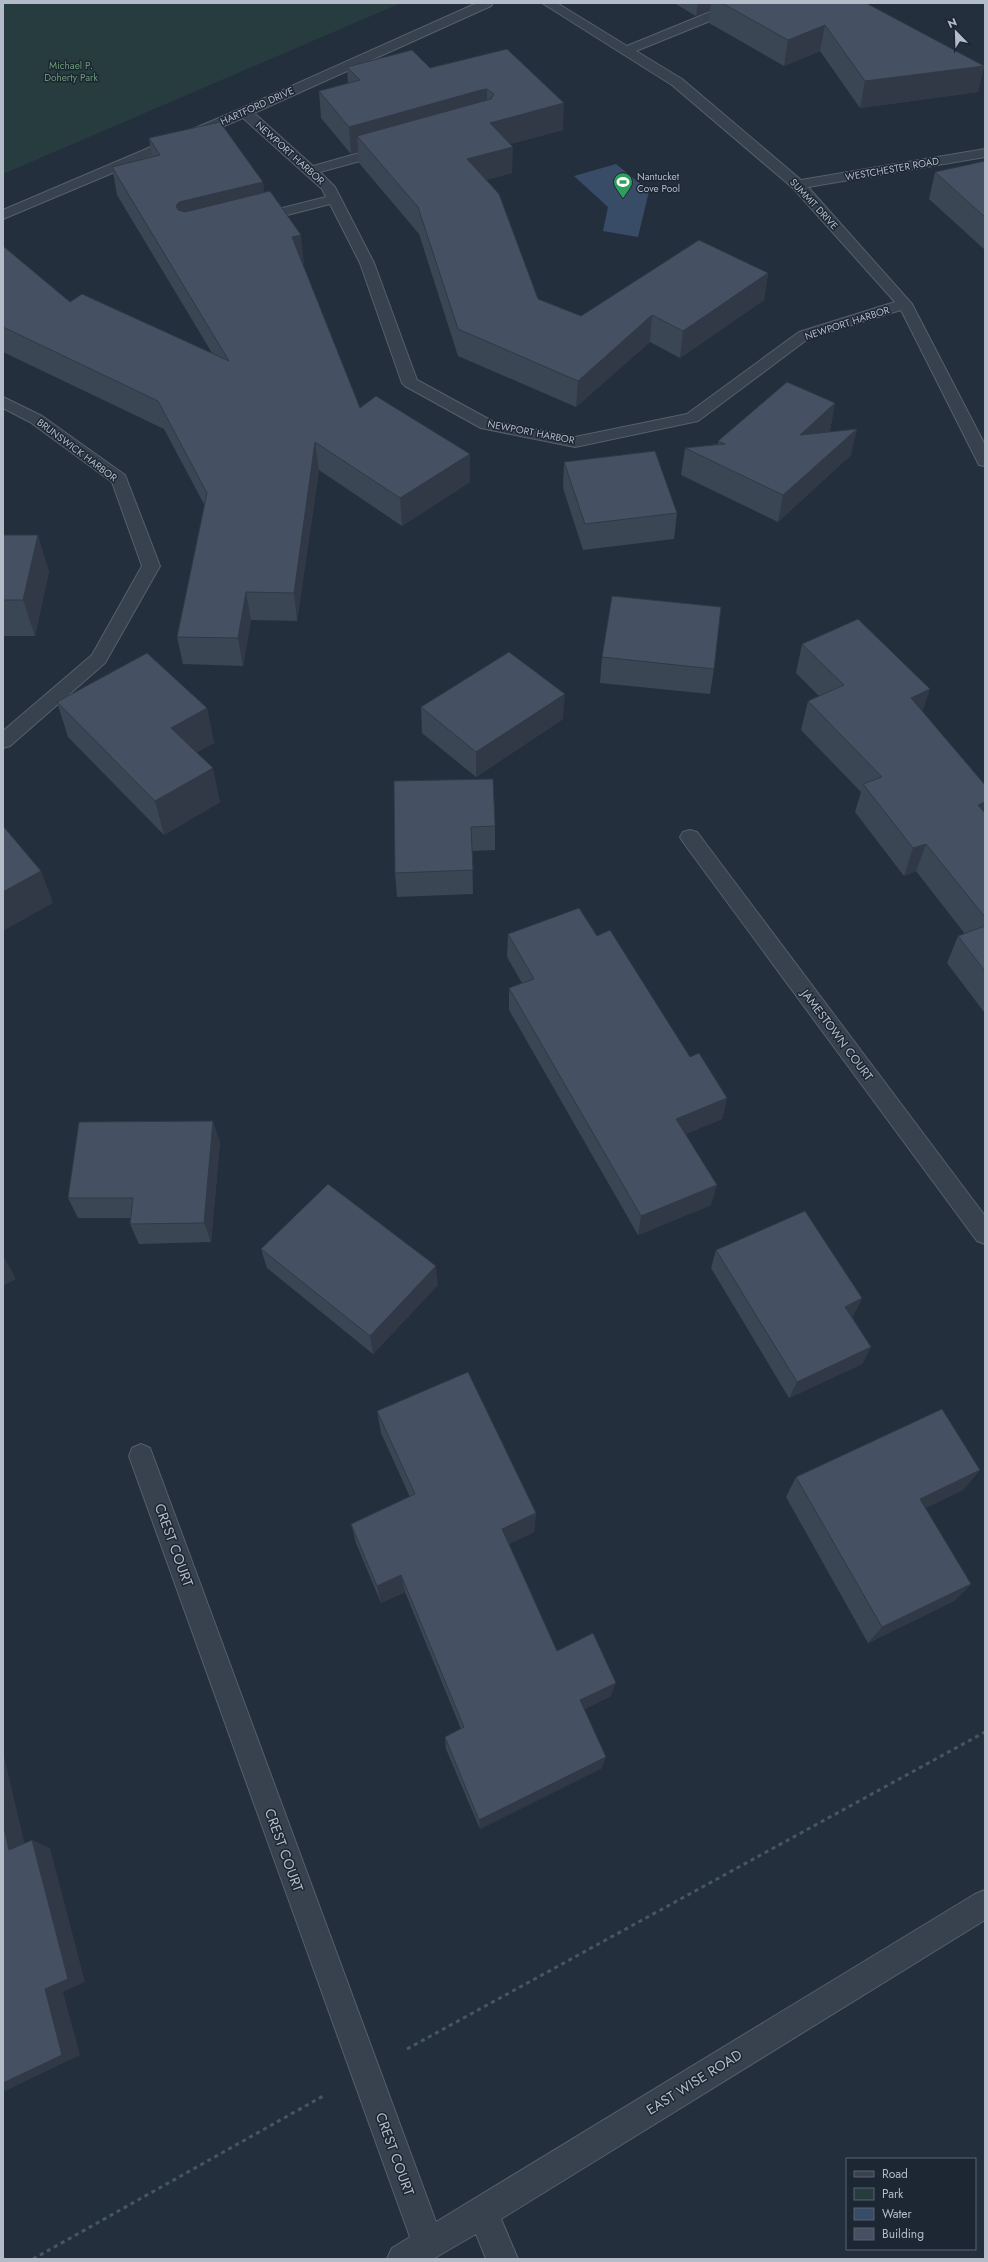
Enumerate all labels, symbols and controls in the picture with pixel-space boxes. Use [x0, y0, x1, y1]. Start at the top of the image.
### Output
north arrow [936, 12, 976, 52]
text: N [945, 14, 959, 32]
park label: Michael P. Doherty Park [44, 58, 98, 85]
street label: HARTFORD DRIVE [218, 83, 296, 129]
street label: NEWPORT HARBOR [252, 118, 328, 188]
street label: WESTCHESTER ROAD [844, 153, 940, 185]
place label: Nantucket Cove Pool [637, 169, 680, 196]
sports icon: Nantucket Cove Pool [612, 171, 634, 199]
street label: SUMMIT DRIVE [786, 175, 842, 233]
street label: NEWPORT HARBOR [803, 302, 892, 344]
street label: BRUNSWICK HARBOR [34, 415, 121, 485]
street label: NEWPORT HARBOR [486, 416, 576, 448]
street label: JAMESTOWN COURT [795, 984, 878, 1085]
street label: CREST COURT [150, 1501, 198, 1590]
street label: CREST COURT [260, 1806, 308, 1895]
street label: EAST WISE ROAD [642, 2045, 746, 2119]
street label: CREST COURT [371, 2110, 419, 2199]
legend [846, 2158, 976, 2250]
text: Road [882, 2165, 908, 2183]
text: Park [882, 2185, 904, 2203]
text: Water [882, 2205, 913, 2223]
text: Building [882, 2225, 924, 2243]

